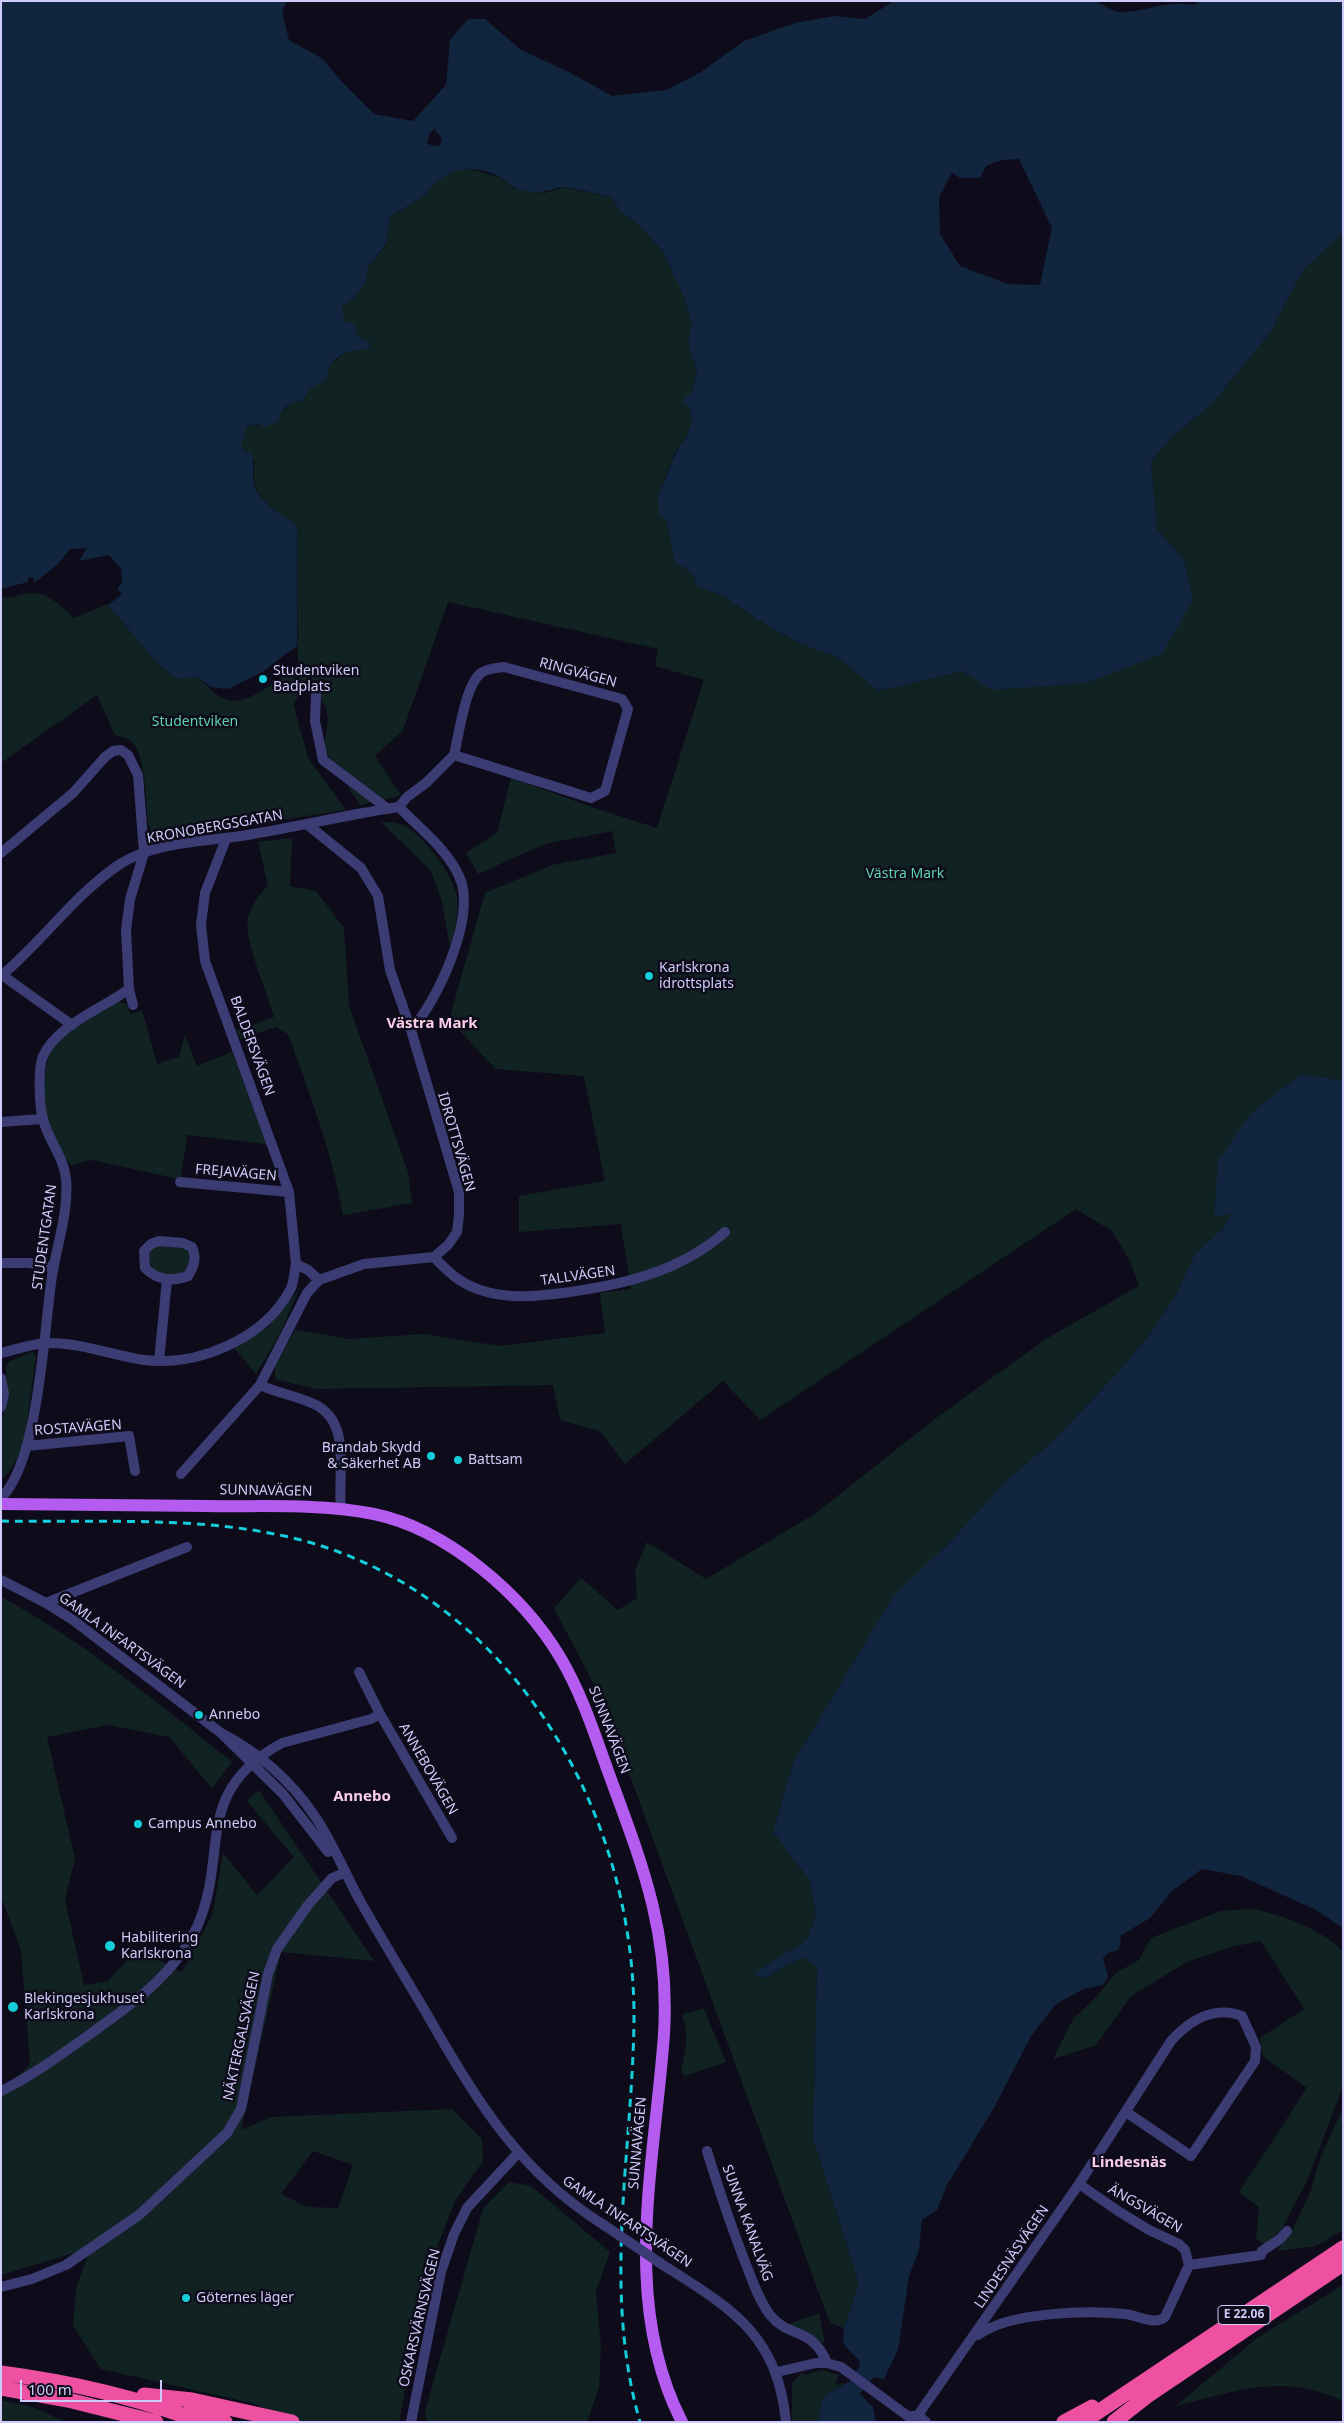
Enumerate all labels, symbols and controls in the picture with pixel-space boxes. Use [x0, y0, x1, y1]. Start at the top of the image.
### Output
street label: RINGVÄGEN [537, 655, 619, 691]
place label: Studentviken Badplats [273, 663, 359, 696]
marker: Studentviken Badplats [257, 673, 269, 685]
park label: Studentviken [152, 714, 238, 730]
street label: KRONOBERGSGATAN [146, 807, 284, 847]
park label: Västra Mark [866, 866, 944, 882]
place label: Karlskrona idrottsplats [659, 960, 734, 992]
marker: Karlskrona idrottsplats [643, 970, 655, 982]
street label: BALDERSVÄGEN [226, 994, 278, 1098]
district label: Västra Mark [387, 1015, 477, 1033]
street label: IDROTTSVÄGEN [434, 1090, 478, 1194]
street label: FREJAVÄGEN [194, 1161, 278, 1185]
street label: STUDENTGATAN [29, 1183, 61, 1291]
street label: TALLVÄGEN [540, 1262, 616, 1290]
street label: ROSTAVÄGEN [34, 1417, 122, 1439]
place label: Brandab Skydd & Säkerhet AB [322, 1440, 421, 1472]
marker: Brandab Skydd & Säkerhet AB [425, 1450, 437, 1462]
place label: Battsam [468, 1452, 523, 1468]
marker: Battsam [452, 1454, 464, 1466]
street label: SUNNAVÄGEN [220, 1482, 312, 1500]
street label: GAMLA INFARTSVÄGEN [55, 1589, 189, 1693]
street label: SUNNAVÄGEN [585, 1684, 633, 1776]
place label: Annebo [209, 1707, 260, 1723]
marker: Annebo [193, 1709, 205, 1721]
street label: ANNEBOVÄGEN [395, 1720, 461, 1818]
district label: Annebo [333, 1788, 391, 1806]
place label: Campus Annebo [148, 1816, 257, 1832]
marker: Campus Annebo [132, 1818, 144, 1830]
place label: Habilitering Karlskrona [121, 1930, 198, 1962]
marker: Habilitering Karlskrona [103, 1939, 117, 1953]
street label: NÄKTERGALSVÄGEN [220, 1970, 264, 2102]
place label: Blekingesjukhuset Karlskrona [24, 1991, 144, 2024]
marker: Blekingesjukhuset Karlskrona [6, 2000, 20, 2014]
street label: SUNNAVÄGEN [626, 2096, 650, 2190]
district label: Lindesnäs [1092, 2154, 1166, 2172]
street label: SUNNA KANALVÄG [718, 2162, 776, 2284]
street label: GAMLA INFARTSVÄGEN [559, 2172, 695, 2272]
street label: ÄNGSVÄGEN [1105, 2181, 1185, 2237]
street label: LINDESNÄSVÄGEN [971, 2202, 1053, 2312]
street label: OSKARSVÄRNSVÄGEN [396, 2247, 444, 2389]
place label: Göternes läger [196, 2290, 294, 2306]
marker: Göternes läger [180, 2292, 192, 2304]
road number: E 22.06 [1218, 2306, 1270, 2324]
scale bar [22, 2370, 165, 2402]
text: 100 m [28, 2379, 72, 2399]

